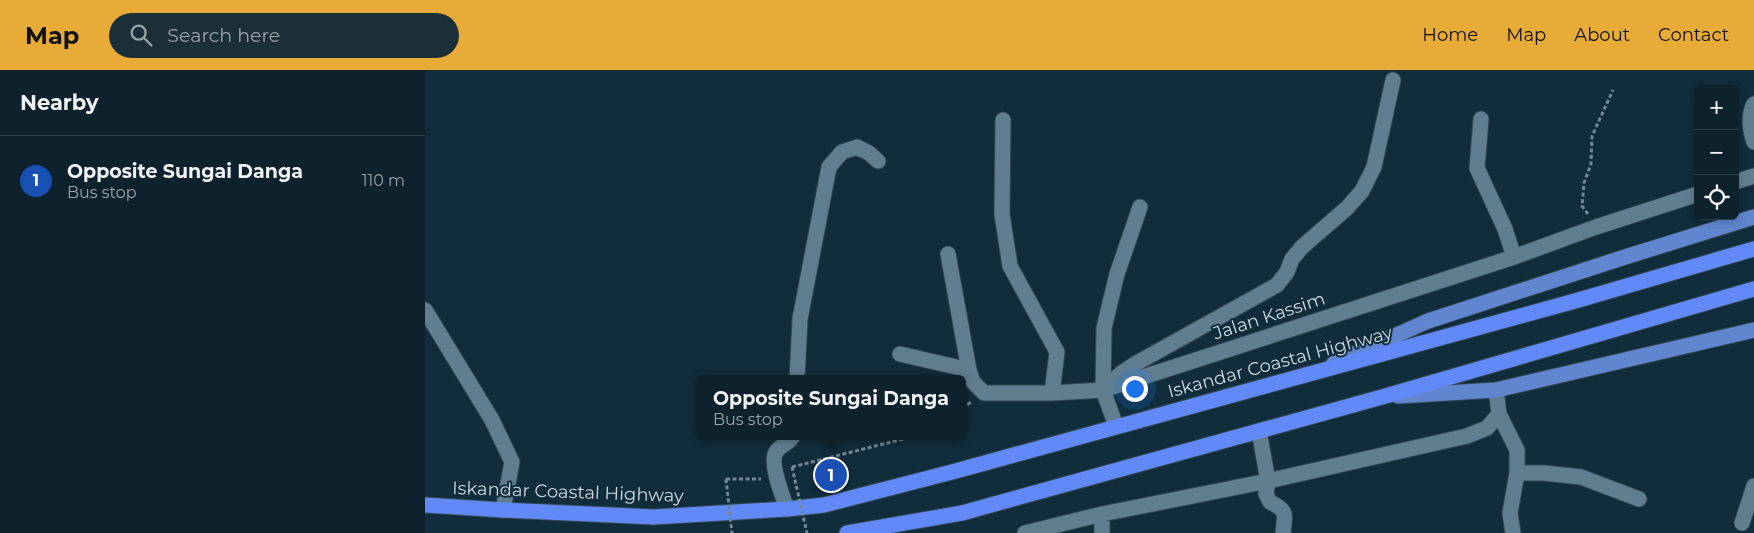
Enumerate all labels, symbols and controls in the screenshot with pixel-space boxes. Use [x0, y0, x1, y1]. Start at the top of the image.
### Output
search box [109, 13, 459, 58]
text: Map [25, 21, 79, 50]
icon: search [127, 21, 155, 49]
text: Search here [167, 24, 280, 47]
text: Home [1422, 24, 1478, 46]
text: Map [1506, 24, 1546, 46]
text: About [1574, 24, 1630, 46]
text: Contact [1658, 24, 1729, 46]
map controls [1694, 85, 1739, 220]
button: + [1694, 85, 1739, 130]
text: Nearby [20, 90, 99, 115]
button: − [1694, 130, 1739, 175]
text: Opposite Sungai Danga [67, 160, 303, 183]
text: 1 [33, 171, 39, 190]
text: 110 m [362, 171, 405, 190]
button: locate [1694, 175, 1739, 220]
text: Bus stop [67, 183, 137, 202]
street label: Jalan Kassim [1209, 288, 1328, 345]
street label: Iskandar Coastal Highway [1165, 321, 1395, 403]
popup [696, 375, 966, 440]
your location [1122, 376, 1148, 402]
text: Opposite Sungai Danga [713, 387, 949, 410]
text: Bus stop [713, 410, 783, 429]
pin: 1 [815, 456, 847, 494]
street label: Iskandar Coastal Highway [452, 477, 684, 507]

